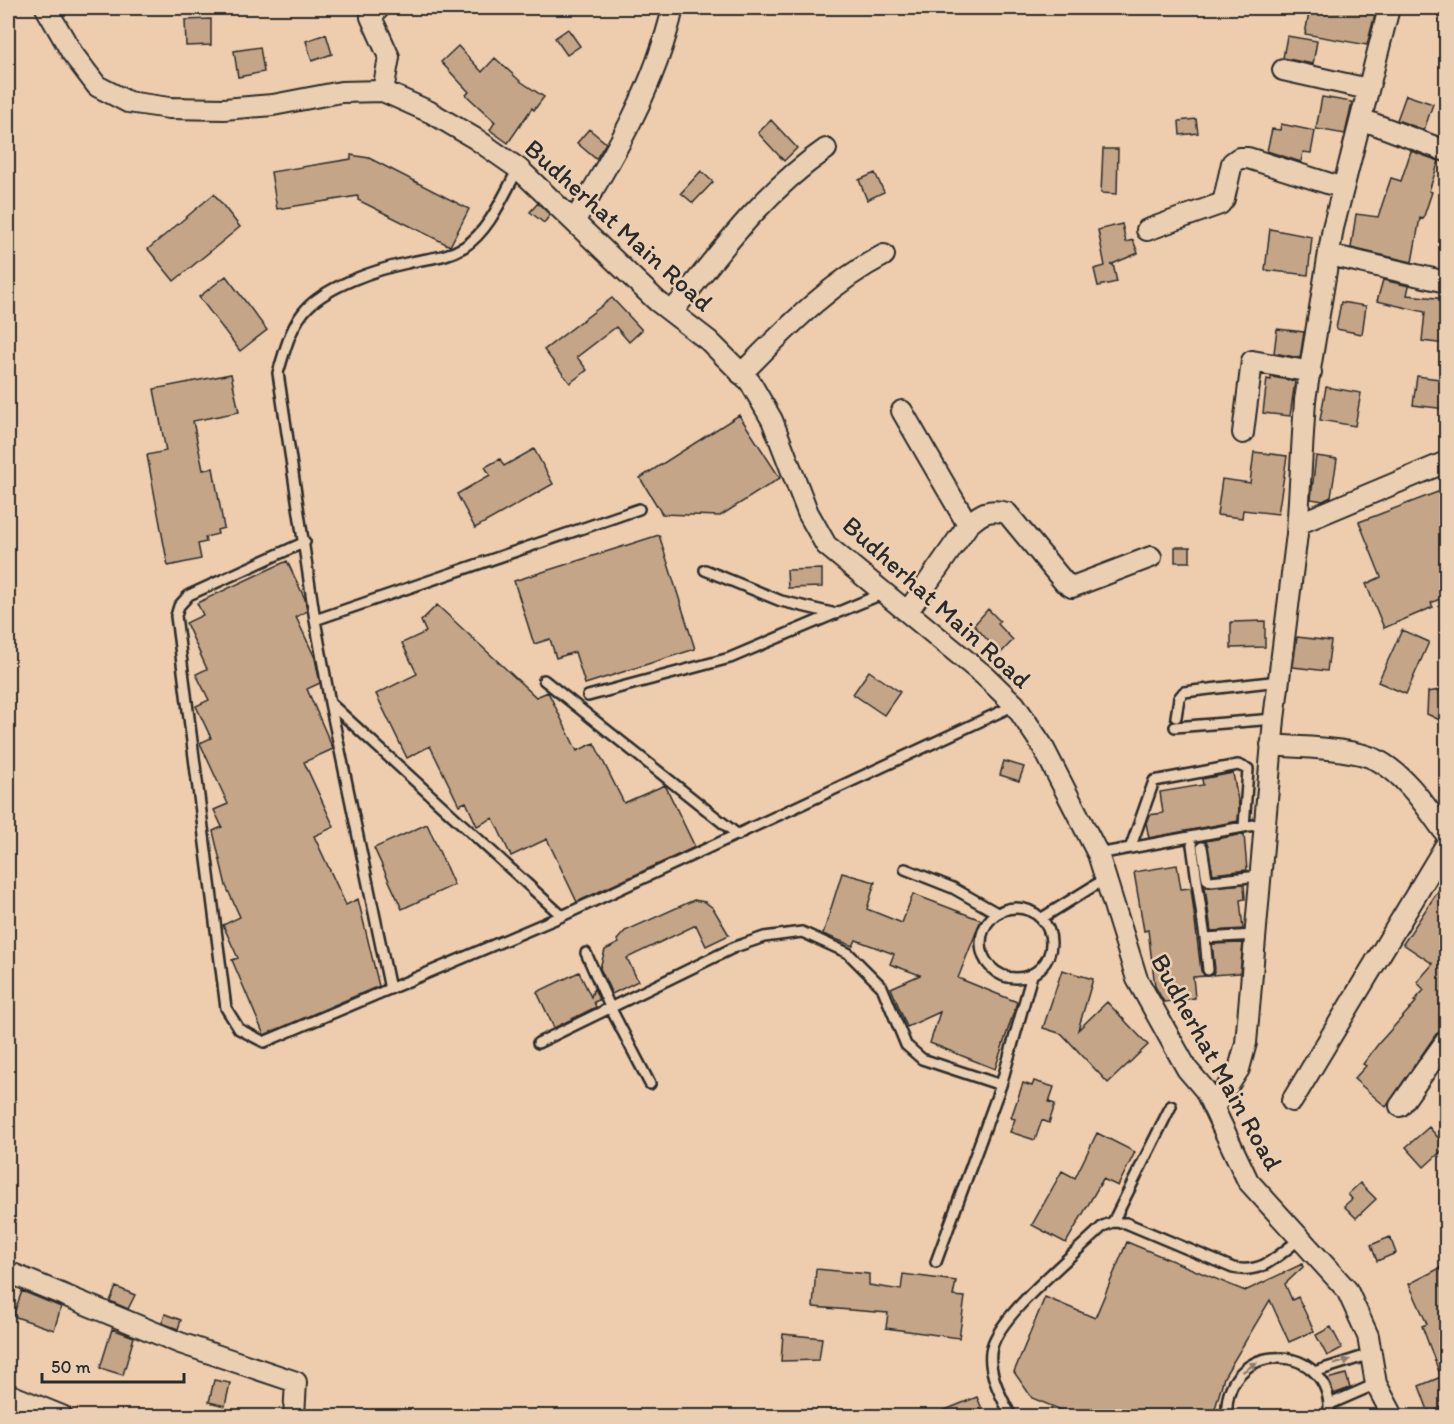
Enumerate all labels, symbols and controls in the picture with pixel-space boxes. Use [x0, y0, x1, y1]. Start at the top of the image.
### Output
street label: Budherhat Main Road [518, 132, 720, 319]
street label: Budherhat Main Road [836, 509, 1038, 696]
street label: Budherhat Main Road [1144, 948, 1290, 1177]
scale bar [42, 1346, 184, 1384]
text: 50 m [51, 1356, 91, 1378]
one-way arrow [1333, 1357, 1351, 1367]
one-way arrow [1241, 1361, 1257, 1373]

